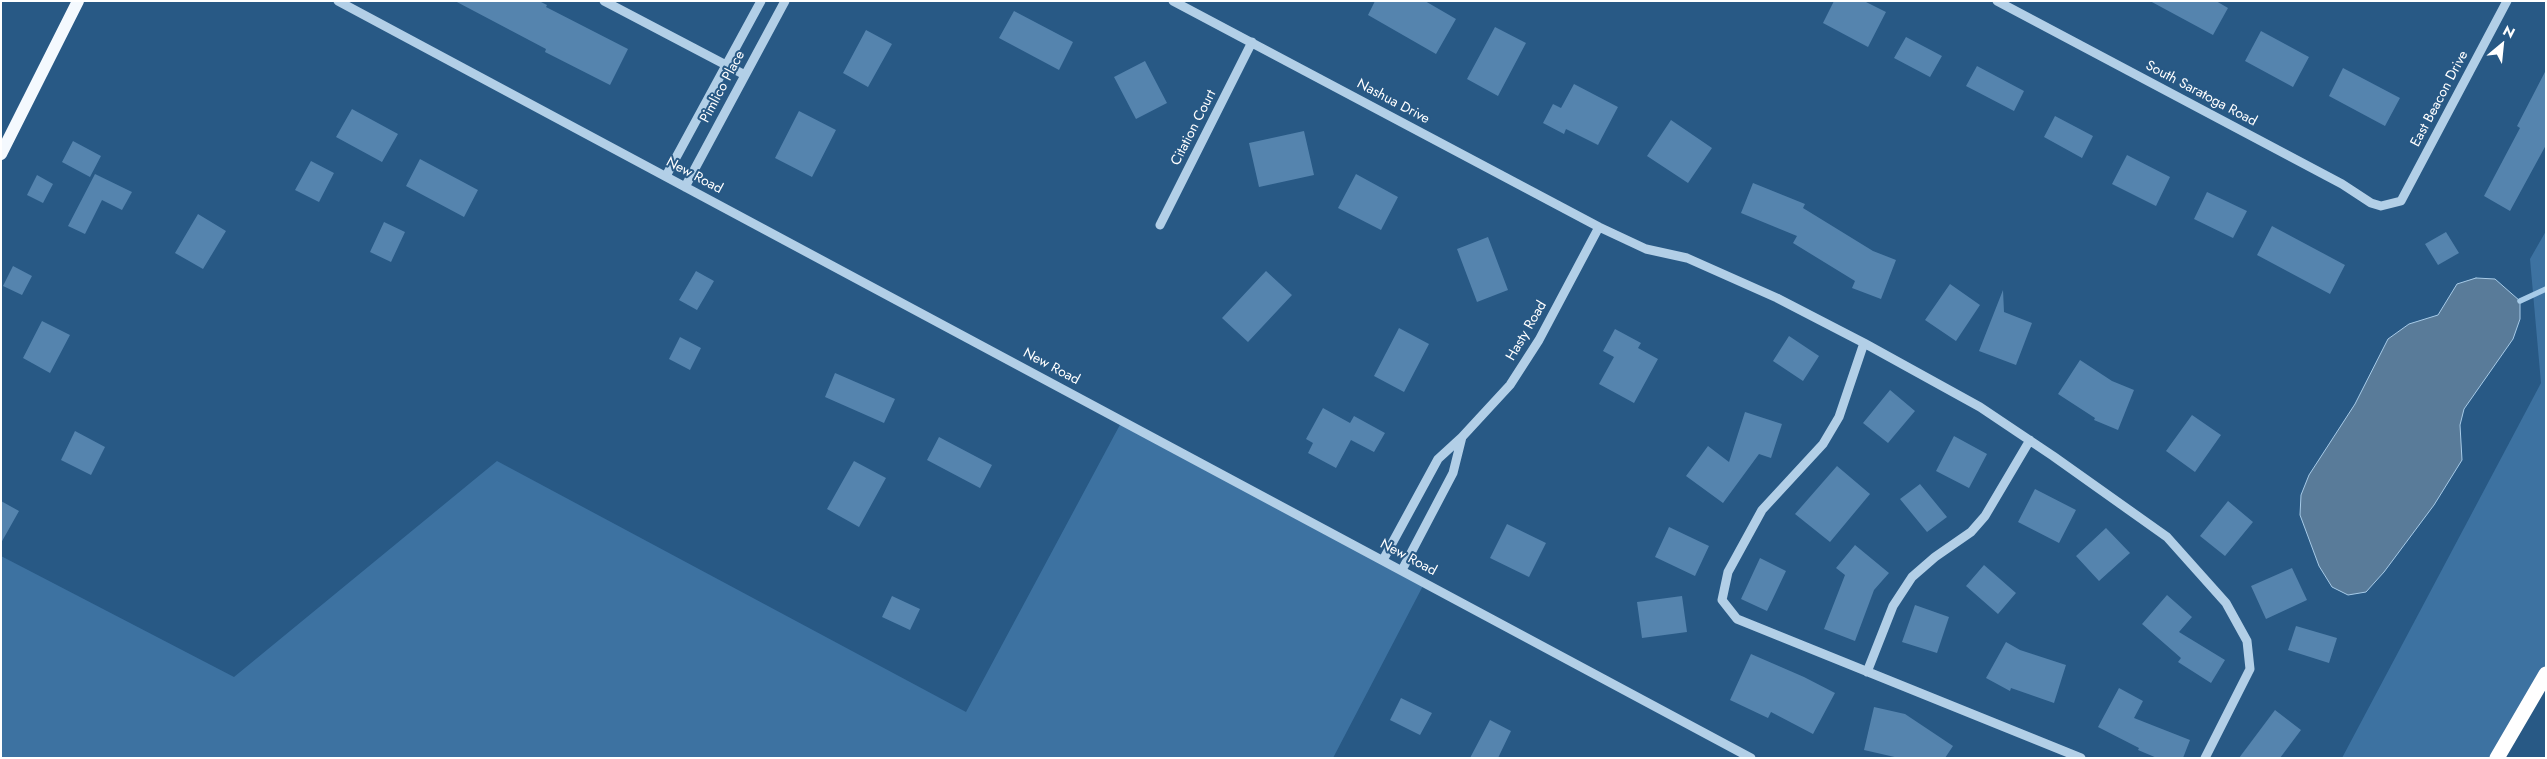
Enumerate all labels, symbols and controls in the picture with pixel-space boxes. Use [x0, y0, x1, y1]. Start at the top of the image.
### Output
north arrow [2477, 20, 2527, 70]
text: N [2499, 20, 2519, 43]
street label: Pimlico Place [697, 48, 749, 126]
street label: East Beacon Drive [2408, 48, 2472, 150]
street label: South Saratoga Road [2142, 58, 2260, 130]
street label: Nashua Drive [1354, 76, 1432, 128]
street label: Citation Court [1168, 88, 1220, 168]
street label: New Road [663, 154, 725, 198]
street label: Hasty Road [1503, 298, 1551, 364]
street label: New Road [1020, 345, 1082, 389]
street label: New Road [1377, 536, 1439, 580]

